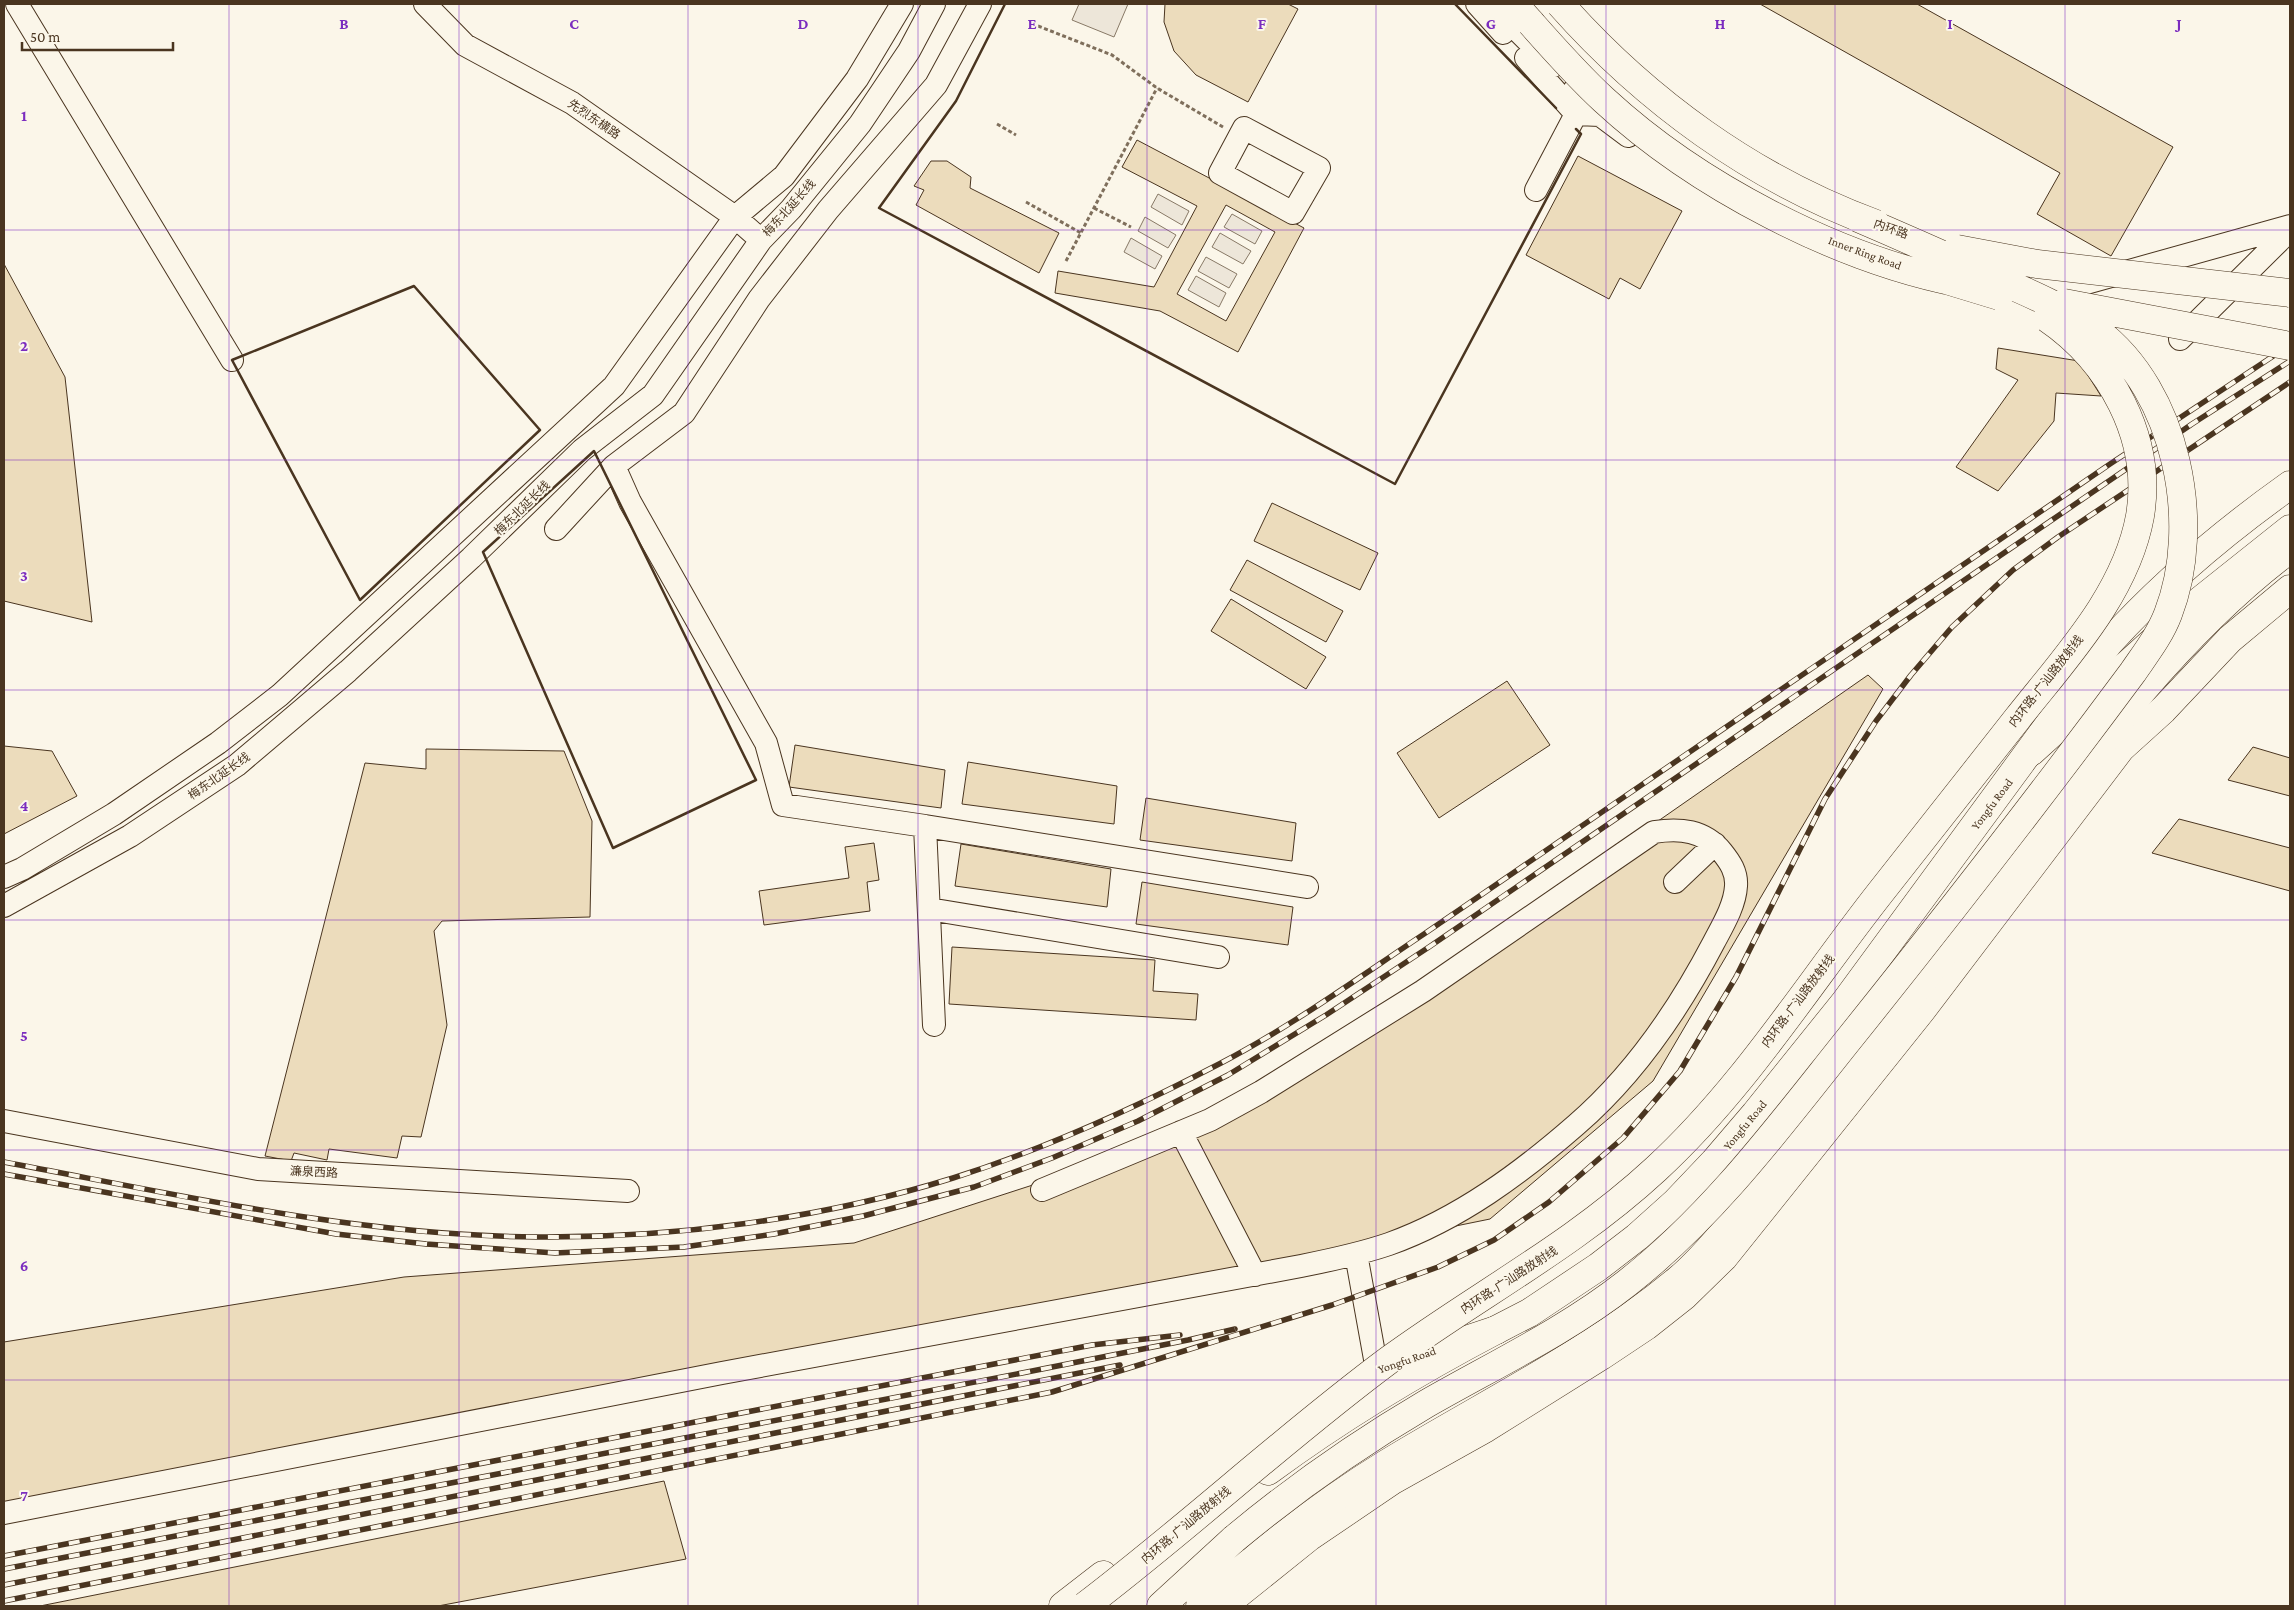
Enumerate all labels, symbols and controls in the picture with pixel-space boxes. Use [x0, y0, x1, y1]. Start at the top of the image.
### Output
text: B [339, 15, 349, 32]
text: C [569, 15, 579, 32]
text: D [797, 15, 809, 32]
text: E [1027, 15, 1037, 32]
text: F [1258, 15, 1267, 32]
text: G [1486, 15, 1496, 32]
text: H [1715, 15, 1726, 32]
text: I [1947, 15, 1953, 32]
text: J [2174, 15, 2182, 32]
scale bar [22, 20, 174, 52]
text: 50 m [30, 29, 60, 45]
street label: 先烈东横路 [565, 96, 623, 142]
text: 1 [21, 107, 27, 124]
street label: 梅东北延长线 [760, 177, 818, 239]
street label: 内环路 [1872, 217, 1910, 241]
street label: Inner Ring Road [1826, 233, 1904, 273]
text: 2 [20, 337, 28, 354]
street label: 梅东北延长线 [491, 478, 553, 538]
text: 3 [20, 567, 28, 584]
street label: 内环路-广汕路放射线 [2006, 632, 2086, 730]
street label: 梅东北延长线 [185, 750, 253, 802]
street label: Yongfu Road [1968, 775, 2016, 832]
text: 4 [20, 797, 29, 814]
street label: 内环路-广汕路放射线 [1759, 952, 1837, 1050]
text: 5 [20, 1027, 28, 1044]
street label: Yongfu Road [1720, 1097, 1770, 1153]
street label: 濂泉西路 [290, 1164, 338, 1180]
street label: 内环路-广汕路放射线 [1458, 1244, 1560, 1316]
text: 6 [20, 1257, 28, 1274]
street label: Yongfu Road [1376, 1343, 1438, 1376]
street label: 内环路-广汕路放射线 [1138, 1484, 1234, 1566]
text: 7 [20, 1487, 28, 1504]

